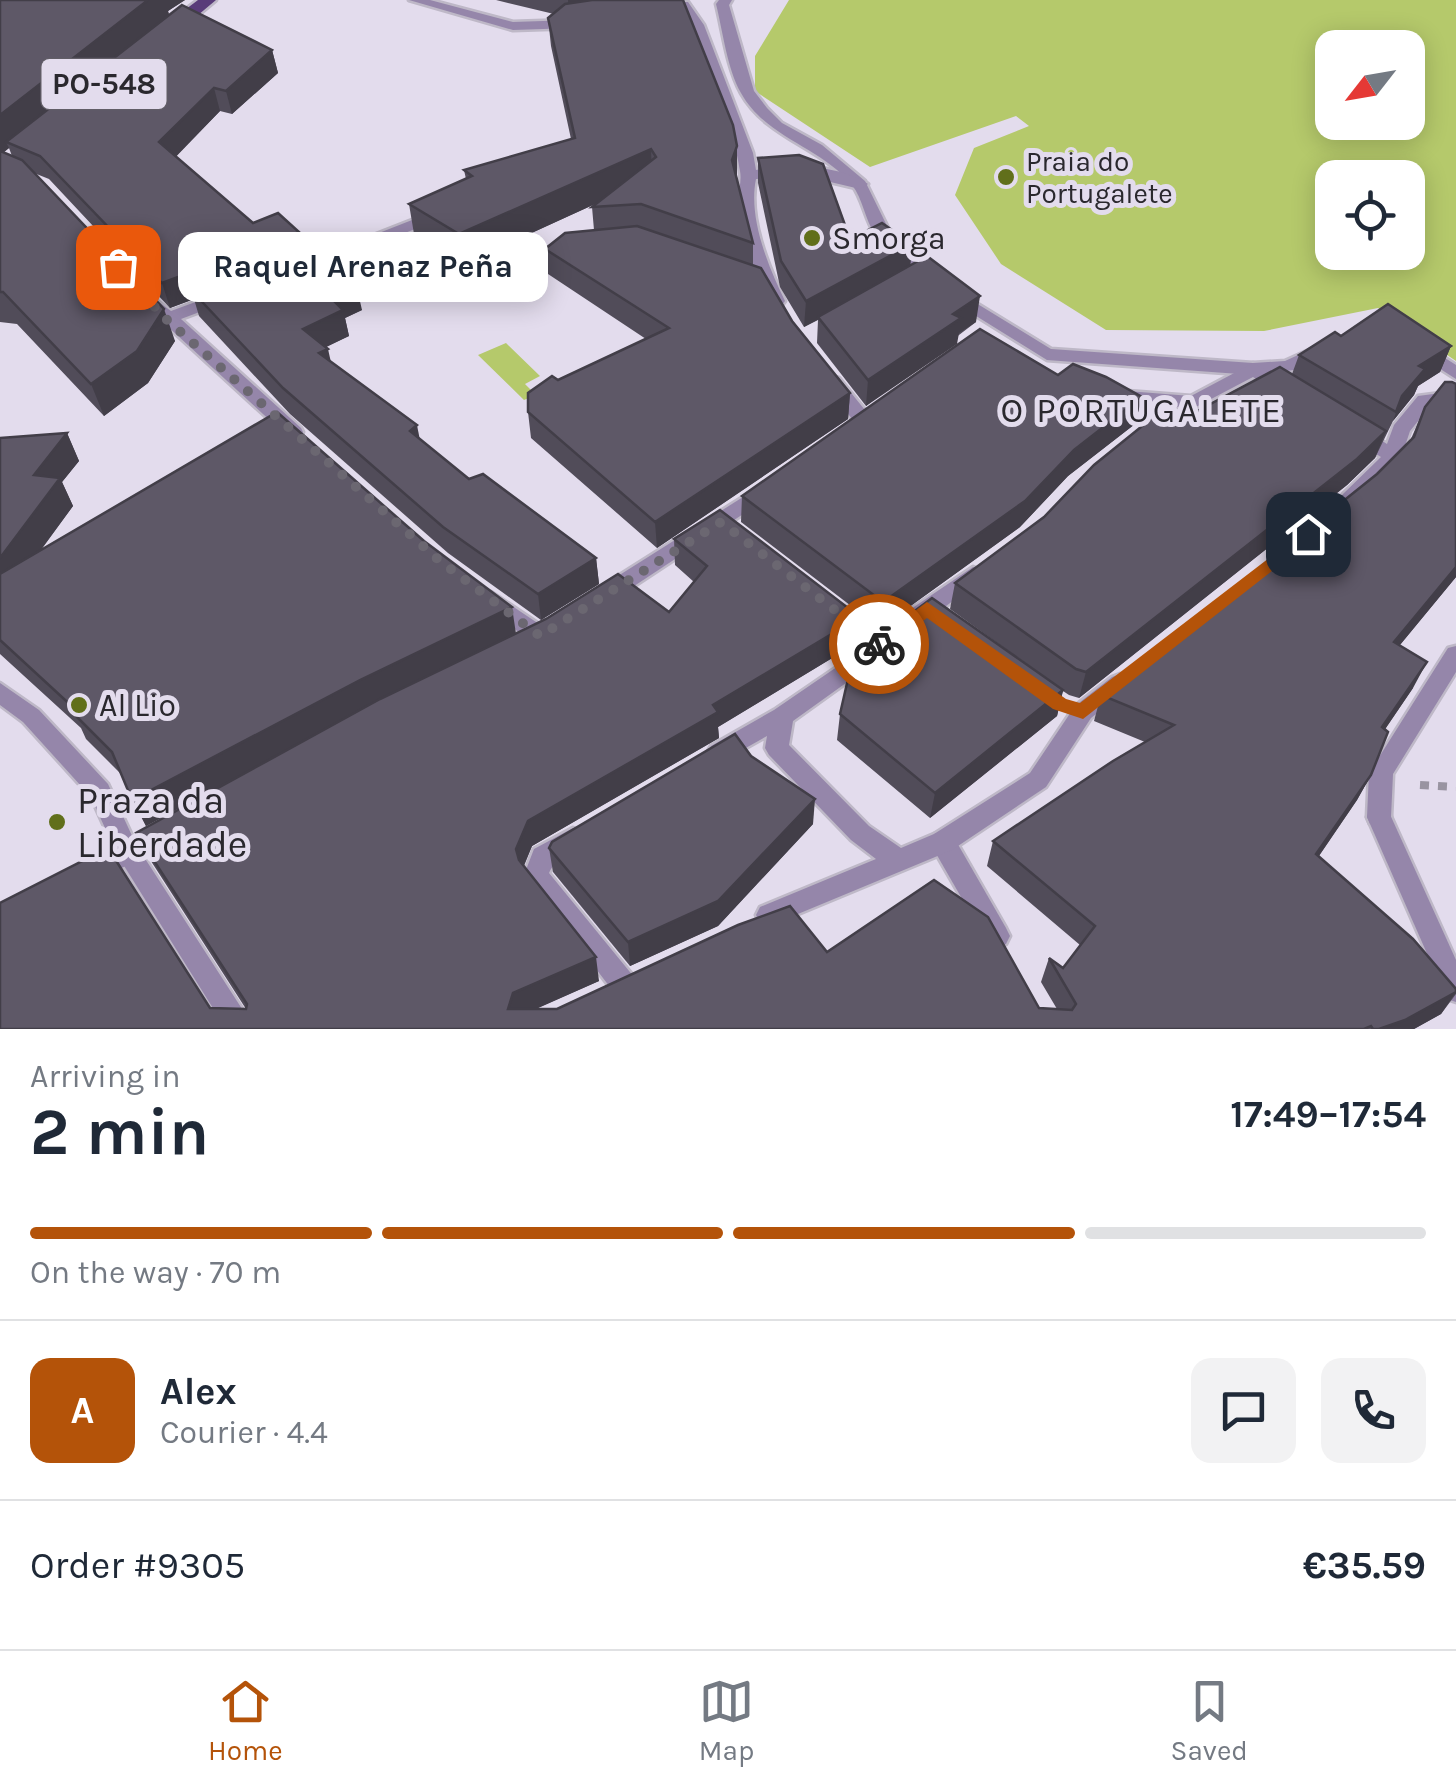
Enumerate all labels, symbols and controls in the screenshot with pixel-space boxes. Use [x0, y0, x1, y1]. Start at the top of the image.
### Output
north arrow [1315, 30, 1425, 140]
map controls [1315, 30, 1425, 270]
road number: PO-548 [42, 59, 166, 109]
place label: Praia do Portugalete [1026, 145, 1173, 210]
button: locate [1315, 160, 1425, 270]
marker: Praia do Portugalete [995, 166, 1017, 188]
place label: Smorga [832, 220, 946, 257]
pin [76, 225, 161, 310]
marker: Smorga [801, 227, 823, 249]
callout: Raquel Arenaz Peña [178, 232, 548, 302]
icon: bag [91, 240, 146, 295]
text: Raquel Arenaz Peña [213, 248, 513, 285]
district label: O PORTUGALETE [1000, 390, 1284, 431]
pin [1266, 492, 1351, 577]
icon: home [1281, 507, 1336, 562]
courier [829, 594, 929, 694]
icon: bike [852, 617, 907, 672]
place label: Al Lio [99, 687, 176, 724]
marker: Al Lio [68, 694, 90, 716]
place label: Praza da Liberdade [77, 778, 247, 867]
marker: Praza da Liberdade [46, 811, 68, 833]
text: Arriving in [30, 1058, 181, 1095]
text: 17:49–17:54 [1230, 1092, 1426, 1137]
text: 2 min [30, 1094, 209, 1170]
text: On the way · 70 m [30, 1254, 281, 1291]
button: chat [1191, 1358, 1296, 1463]
button: phone [1321, 1358, 1426, 1463]
text: Alex [160, 1369, 237, 1414]
text: A [71, 1388, 94, 1433]
text: Courier · 4.4 [160, 1414, 328, 1451]
text: Order #9305 [30, 1543, 245, 1588]
text: €35.59 [1303, 1543, 1426, 1588]
tab: Home [208, 1674, 283, 1767]
tab: Map [699, 1674, 754, 1767]
tab: Saved [1171, 1674, 1248, 1767]

